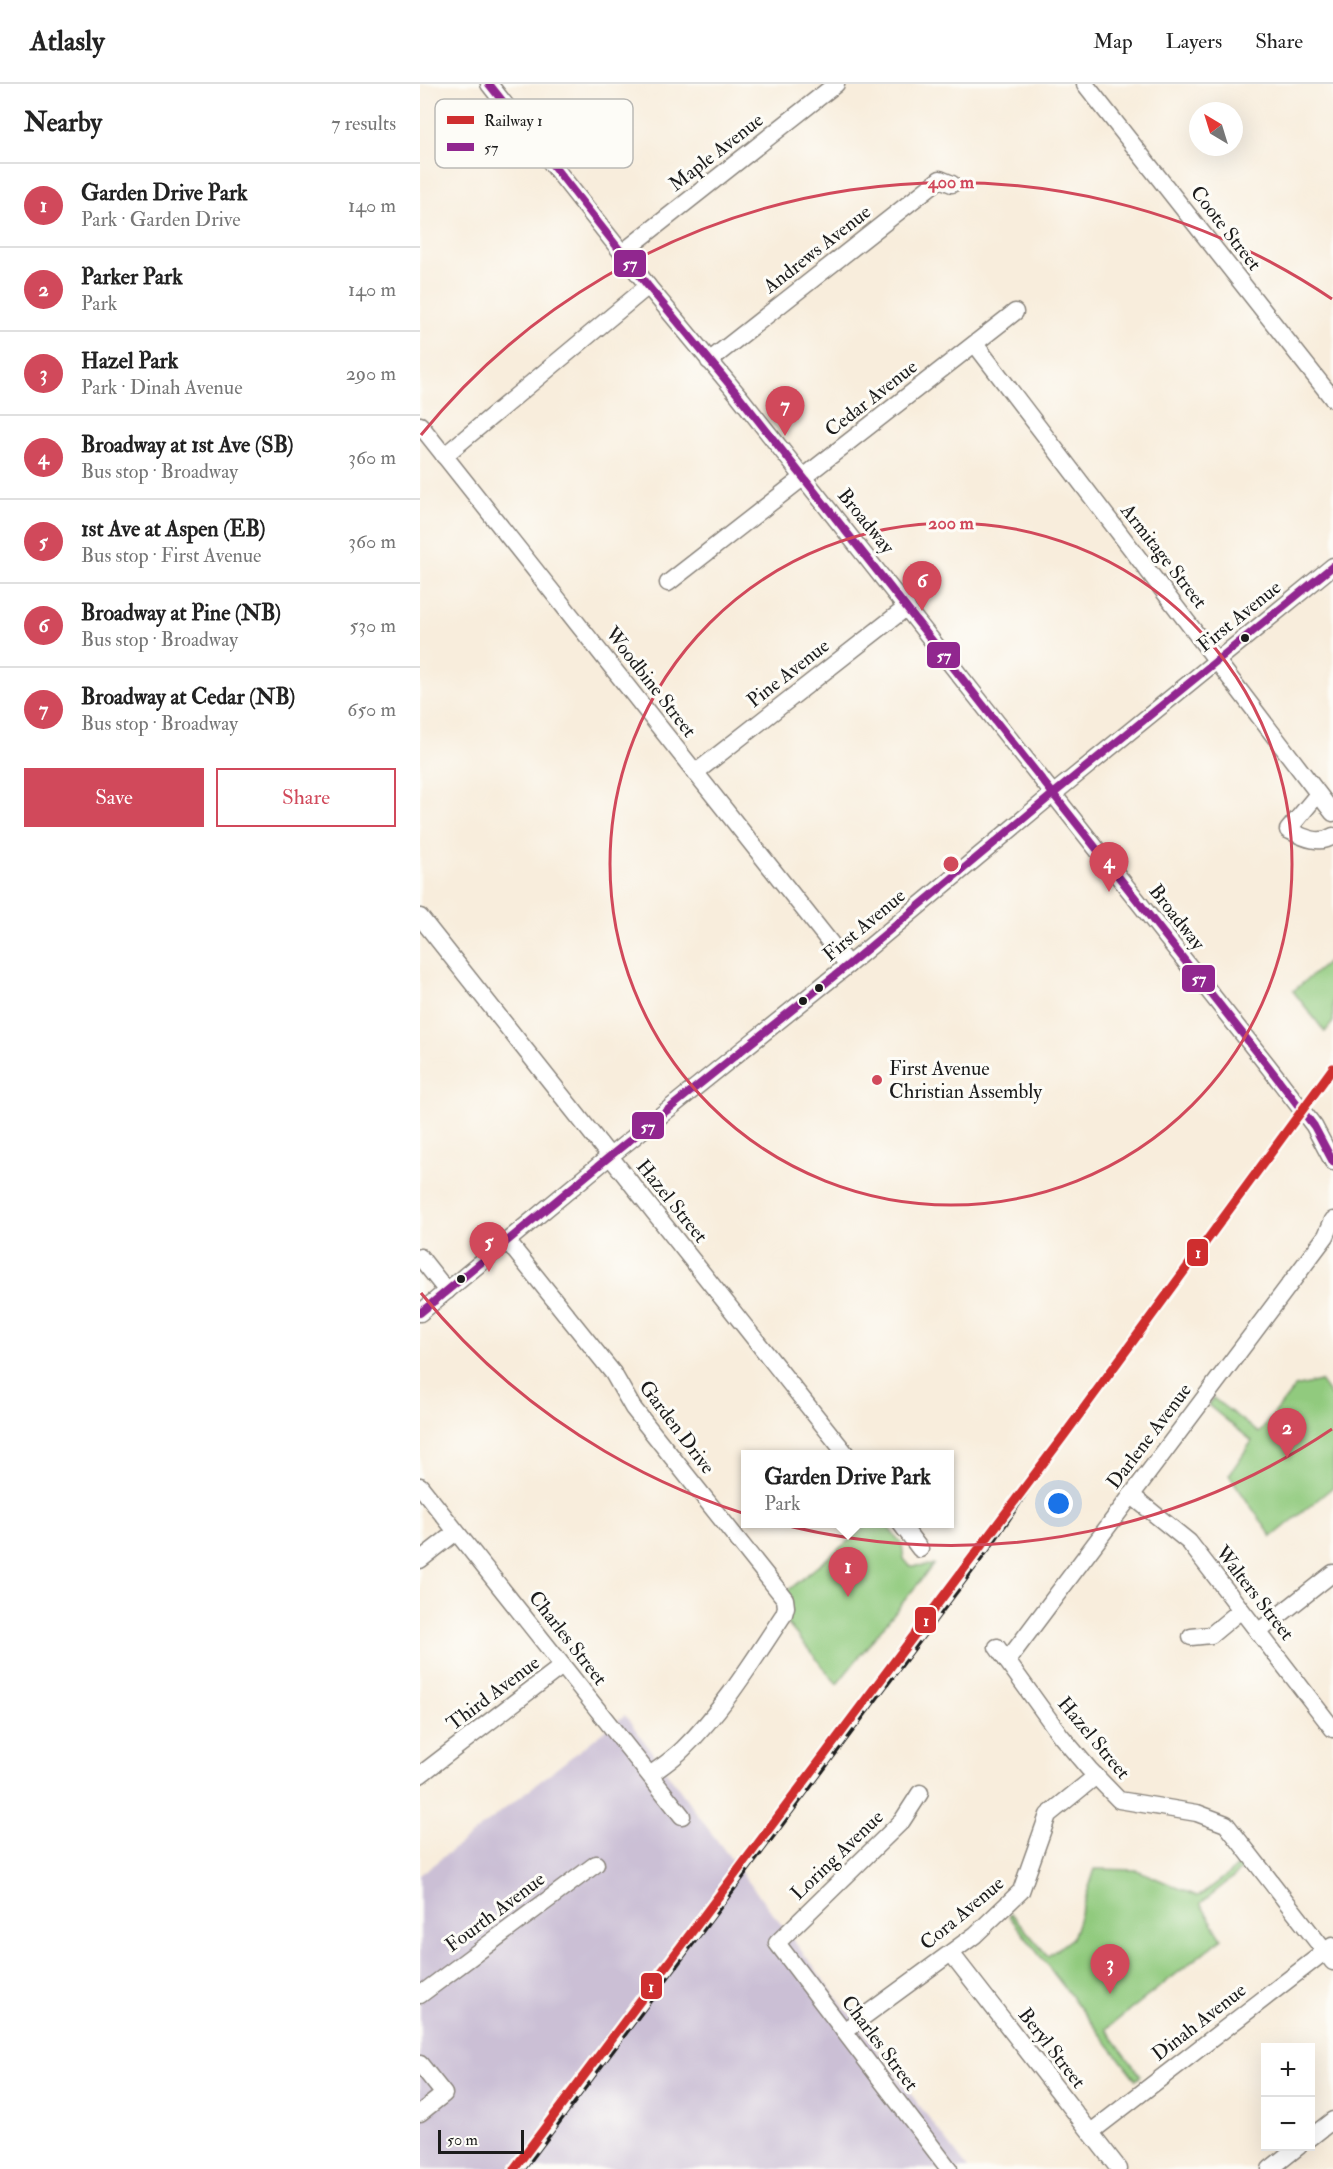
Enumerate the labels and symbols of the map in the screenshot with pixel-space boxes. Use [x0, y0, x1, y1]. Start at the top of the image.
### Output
legend [435, 99, 633, 168]
north arrow [1189, 102, 1243, 156]
street label: Maple Avenue [664, 107, 769, 197]
text: Railway 1 [484, 111, 543, 131]
text: 57 [484, 138, 499, 158]
text: 400 m [927, 171, 975, 194]
street label: Coote Street [1185, 180, 1267, 276]
street label: Andrews Avenue [757, 199, 876, 299]
line badge: 57 [613, 249, 647, 278]
text: 57 [623, 254, 638, 274]
street label: Cedar Avenue [820, 354, 922, 442]
pin: 7 [766, 386, 805, 436]
street label: Broadway [832, 483, 901, 560]
street label: Armitage Street [1115, 498, 1213, 614]
text: 200 m [928, 512, 975, 535]
pin: 6 [902, 562, 942, 611]
street label: First Avenue [1192, 575, 1286, 657]
street label: Woodbine Street [599, 621, 702, 743]
unlabelled marker [1239, 632, 1251, 644]
street label: Pine Avenue [742, 633, 834, 713]
line badge: 57 [926, 641, 961, 669]
text: 57 [937, 646, 952, 666]
pin: 4 [1090, 842, 1128, 892]
centre of rings [941, 854, 961, 874]
street label: Broadway [1143, 879, 1211, 956]
street label: First Avenue [817, 883, 911, 967]
line badge: 57 [1181, 964, 1216, 993]
text: 57 [1192, 969, 1207, 989]
unlabelled marker [813, 982, 825, 994]
unlabelled marker [797, 995, 809, 1007]
place label: First Avenue Christian Assembly [889, 1056, 1043, 1104]
marker: First Avenue Christian Assembly [870, 1073, 884, 1087]
line badge: 57 [631, 1111, 665, 1140]
text: 57 [641, 1117, 656, 1137]
street label: Hazel Street [631, 1154, 714, 1248]
pin: 5 [470, 1222, 508, 1272]
line badge: 1 [1186, 1238, 1209, 1267]
text: 1 [1195, 1243, 1201, 1263]
unlabelled marker [455, 1273, 467, 1285]
street label: Garden Drive [634, 1375, 720, 1479]
street label: Darlene Avenue [1101, 1378, 1197, 1494]
pin: 2 [1268, 1408, 1306, 1458]
your location [1044, 1489, 1073, 1518]
street label: Walters Street [1210, 1540, 1300, 1646]
pin: 1 [828, 1548, 868, 1597]
street label: Charles Street [523, 1586, 613, 1691]
line badge: 1 [914, 1606, 937, 1634]
text: 1 [923, 1611, 929, 1631]
street label: Third Avenue [442, 1650, 544, 1736]
street label: Hazel Street [1052, 1692, 1136, 1785]
street label: Loring Avenue [785, 1805, 889, 1905]
street label: Fourth Avenue [440, 1866, 550, 1958]
street label: Cora Avenue [915, 1871, 1009, 1955]
pin: 3 [1090, 1944, 1130, 1994]
line badge: 1 [640, 1972, 663, 2000]
text: 1 [648, 1977, 654, 1997]
street label: Dinah Avenue [1147, 1977, 1251, 2067]
street label: Charles Street [836, 1990, 924, 2096]
street label: Beryl Street [1013, 2003, 1091, 2094]
scale bar [438, 2127, 524, 2154]

